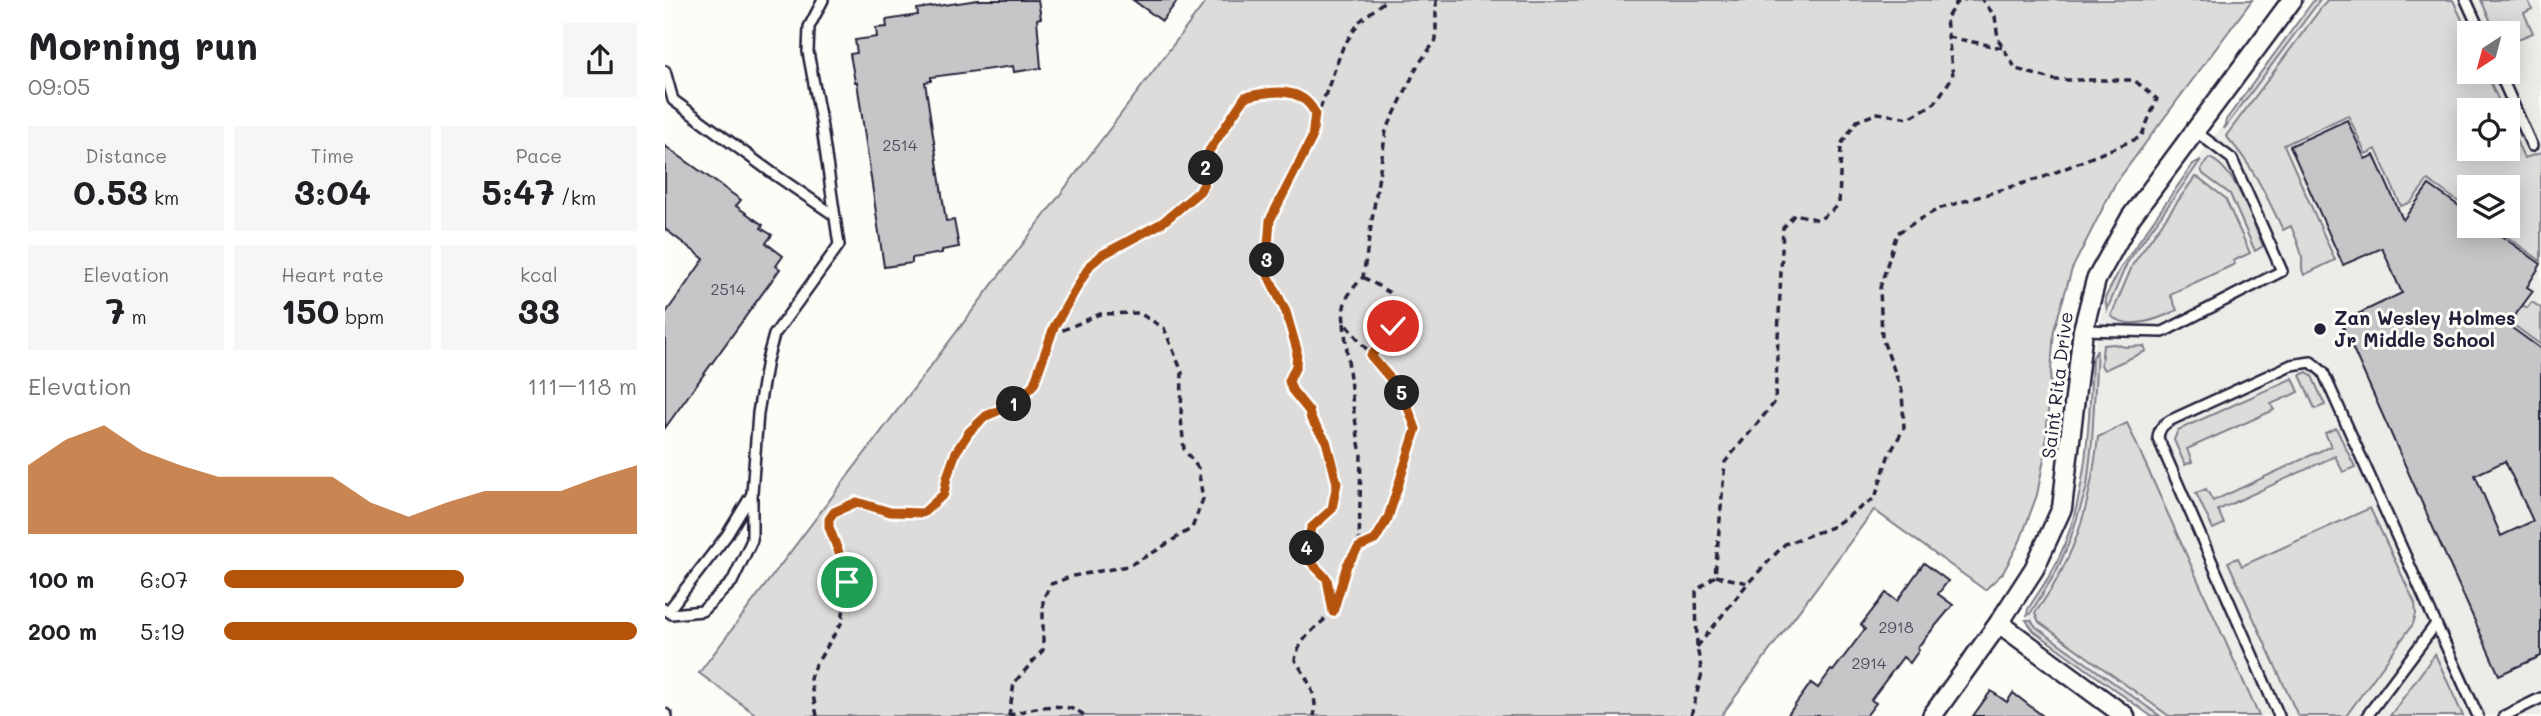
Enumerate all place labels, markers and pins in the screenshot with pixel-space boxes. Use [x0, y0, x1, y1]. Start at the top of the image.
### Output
pin: 2 [1189, 150, 1223, 186]
pin: 3 [1249, 243, 1285, 278]
pin [1363, 296, 1423, 356]
place label: Zan Wesley Holmes Jr Middle School [2334, 305, 2516, 352]
marker: Zan Wesley Holmes Jr Middle School [2312, 321, 2328, 337]
pin: 5 [1385, 376, 1419, 410]
pin: 1 [997, 386, 1031, 422]
pin: 4 [1289, 530, 1325, 566]
pin [817, 552, 877, 612]

